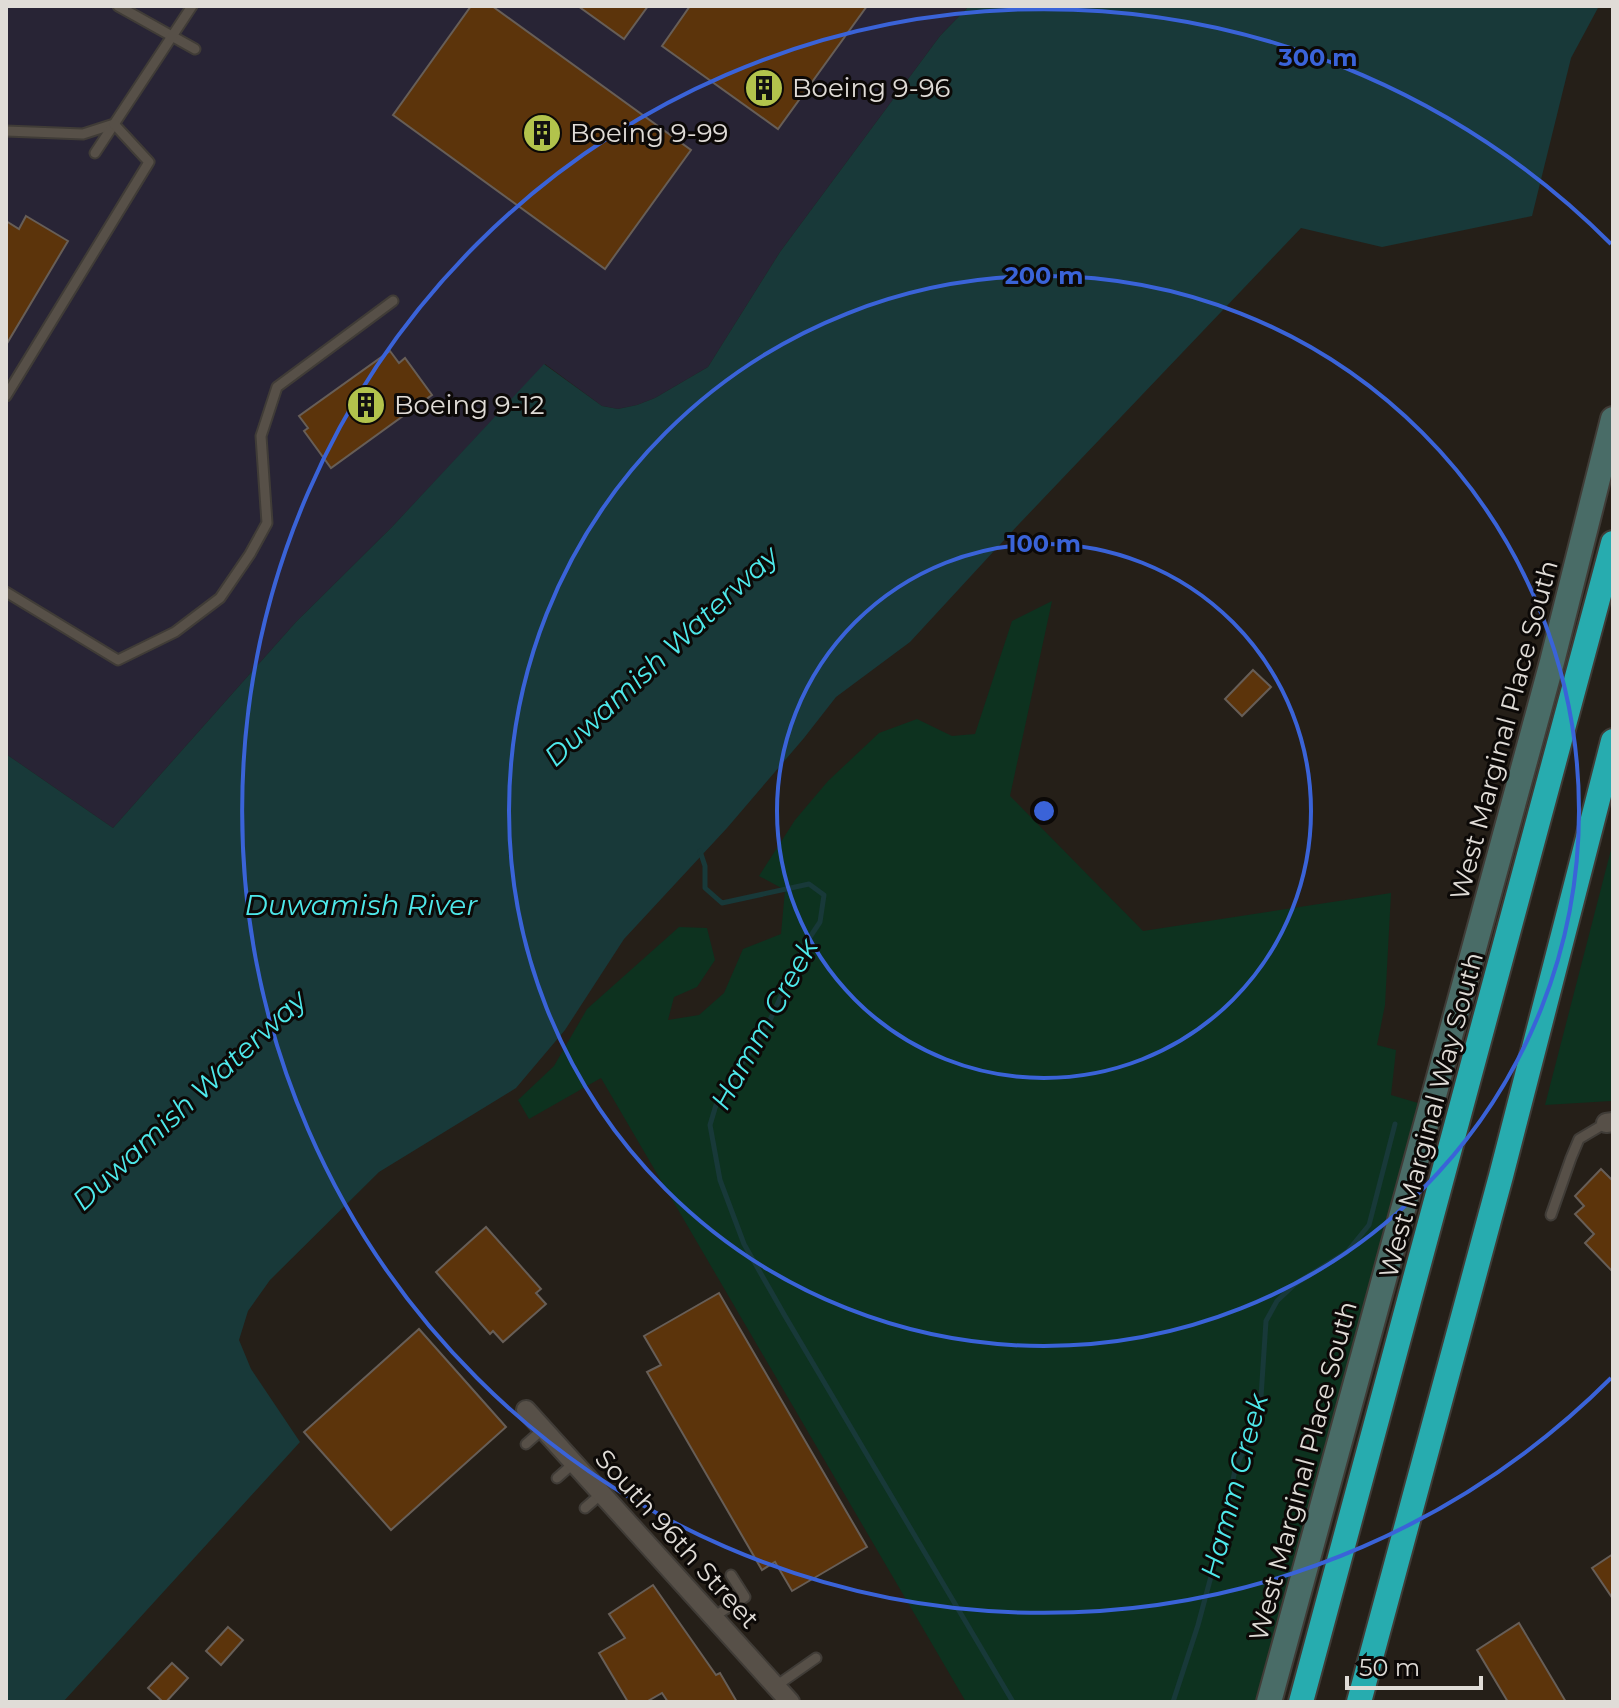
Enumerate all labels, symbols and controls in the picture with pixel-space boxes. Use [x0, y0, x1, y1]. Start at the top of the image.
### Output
text: 300 m [1278, 43, 1357, 72]
building icon: Boeing 9-96 [743, 67, 785, 109]
place label: Boeing 9-96 [792, 72, 951, 104]
building icon: Boeing 9-99 [521, 112, 563, 154]
place label: Boeing 9-99 [570, 117, 728, 149]
text: 200 m [1005, 261, 1083, 290]
building icon: Boeing 9-12 [345, 384, 387, 426]
place label: Boeing 9-12 [394, 389, 544, 421]
text: 100 m [1007, 529, 1081, 558]
water label: Duwamish Waterway [537, 537, 787, 773]
street label: West Marginal Place South [1443, 556, 1565, 904]
centre of rings [1030, 797, 1058, 825]
water label: Duwamish River [245, 888, 478, 922]
water label: Hamm Creek [703, 931, 826, 1115]
street label: West Marginal Way South [1372, 949, 1490, 1281]
water label: Duwamish Waterway [65, 981, 315, 1217]
street label: West Marginal Place South [1242, 1297, 1364, 1645]
water label: Hamm Creek [1193, 1389, 1275, 1582]
street label: South 96th Street [588, 1443, 766, 1635]
scale bar [1347, 1640, 1481, 1690]
text: 50 m [1359, 1653, 1420, 1682]

